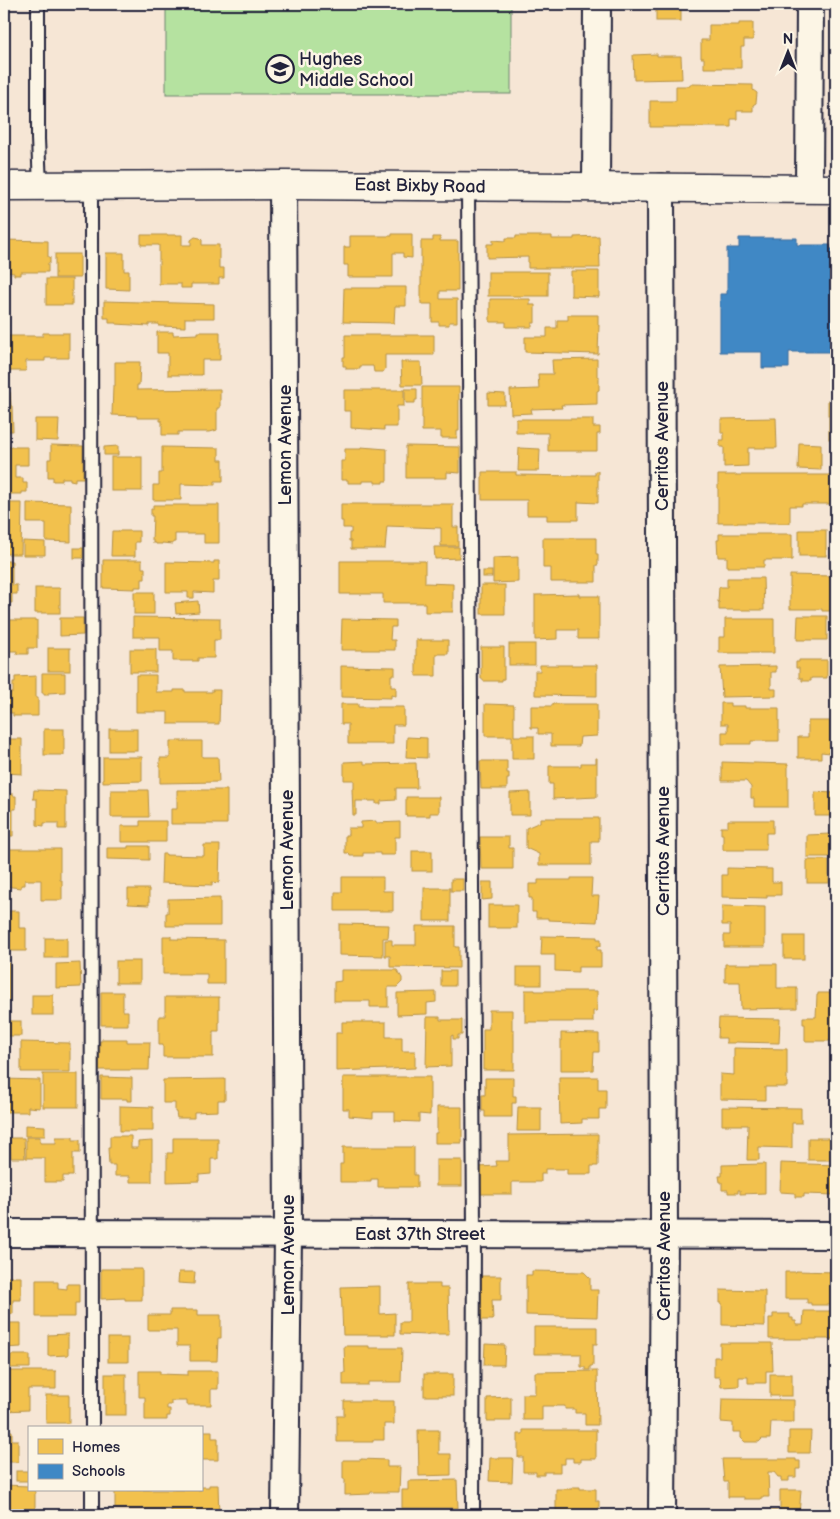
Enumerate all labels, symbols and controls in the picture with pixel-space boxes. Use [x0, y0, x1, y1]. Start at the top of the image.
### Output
north arrow [762, 28, 812, 78]
text: N [783, 31, 793, 48]
place label: Hughes Middle School [299, 49, 413, 91]
school or university icon: Hughes Middle School [265, 54, 295, 84]
street label: East Bixby Road [354, 174, 486, 198]
street label: Cerritos Avenue [652, 381, 673, 511]
street label: Lemon Avenue [275, 384, 296, 506]
street label: Cerritos Avenue [653, 786, 674, 916]
street label: Lemon Avenue [277, 789, 298, 911]
street label: Cerritos Avenue [654, 1191, 675, 1321]
street label: Lemon Avenue [278, 1194, 299, 1316]
street label: East 37th Street [355, 1224, 486, 1245]
legend [28, 1426, 202, 1492]
text: Homes [72, 1438, 121, 1457]
text: Schools [72, 1462, 126, 1481]

